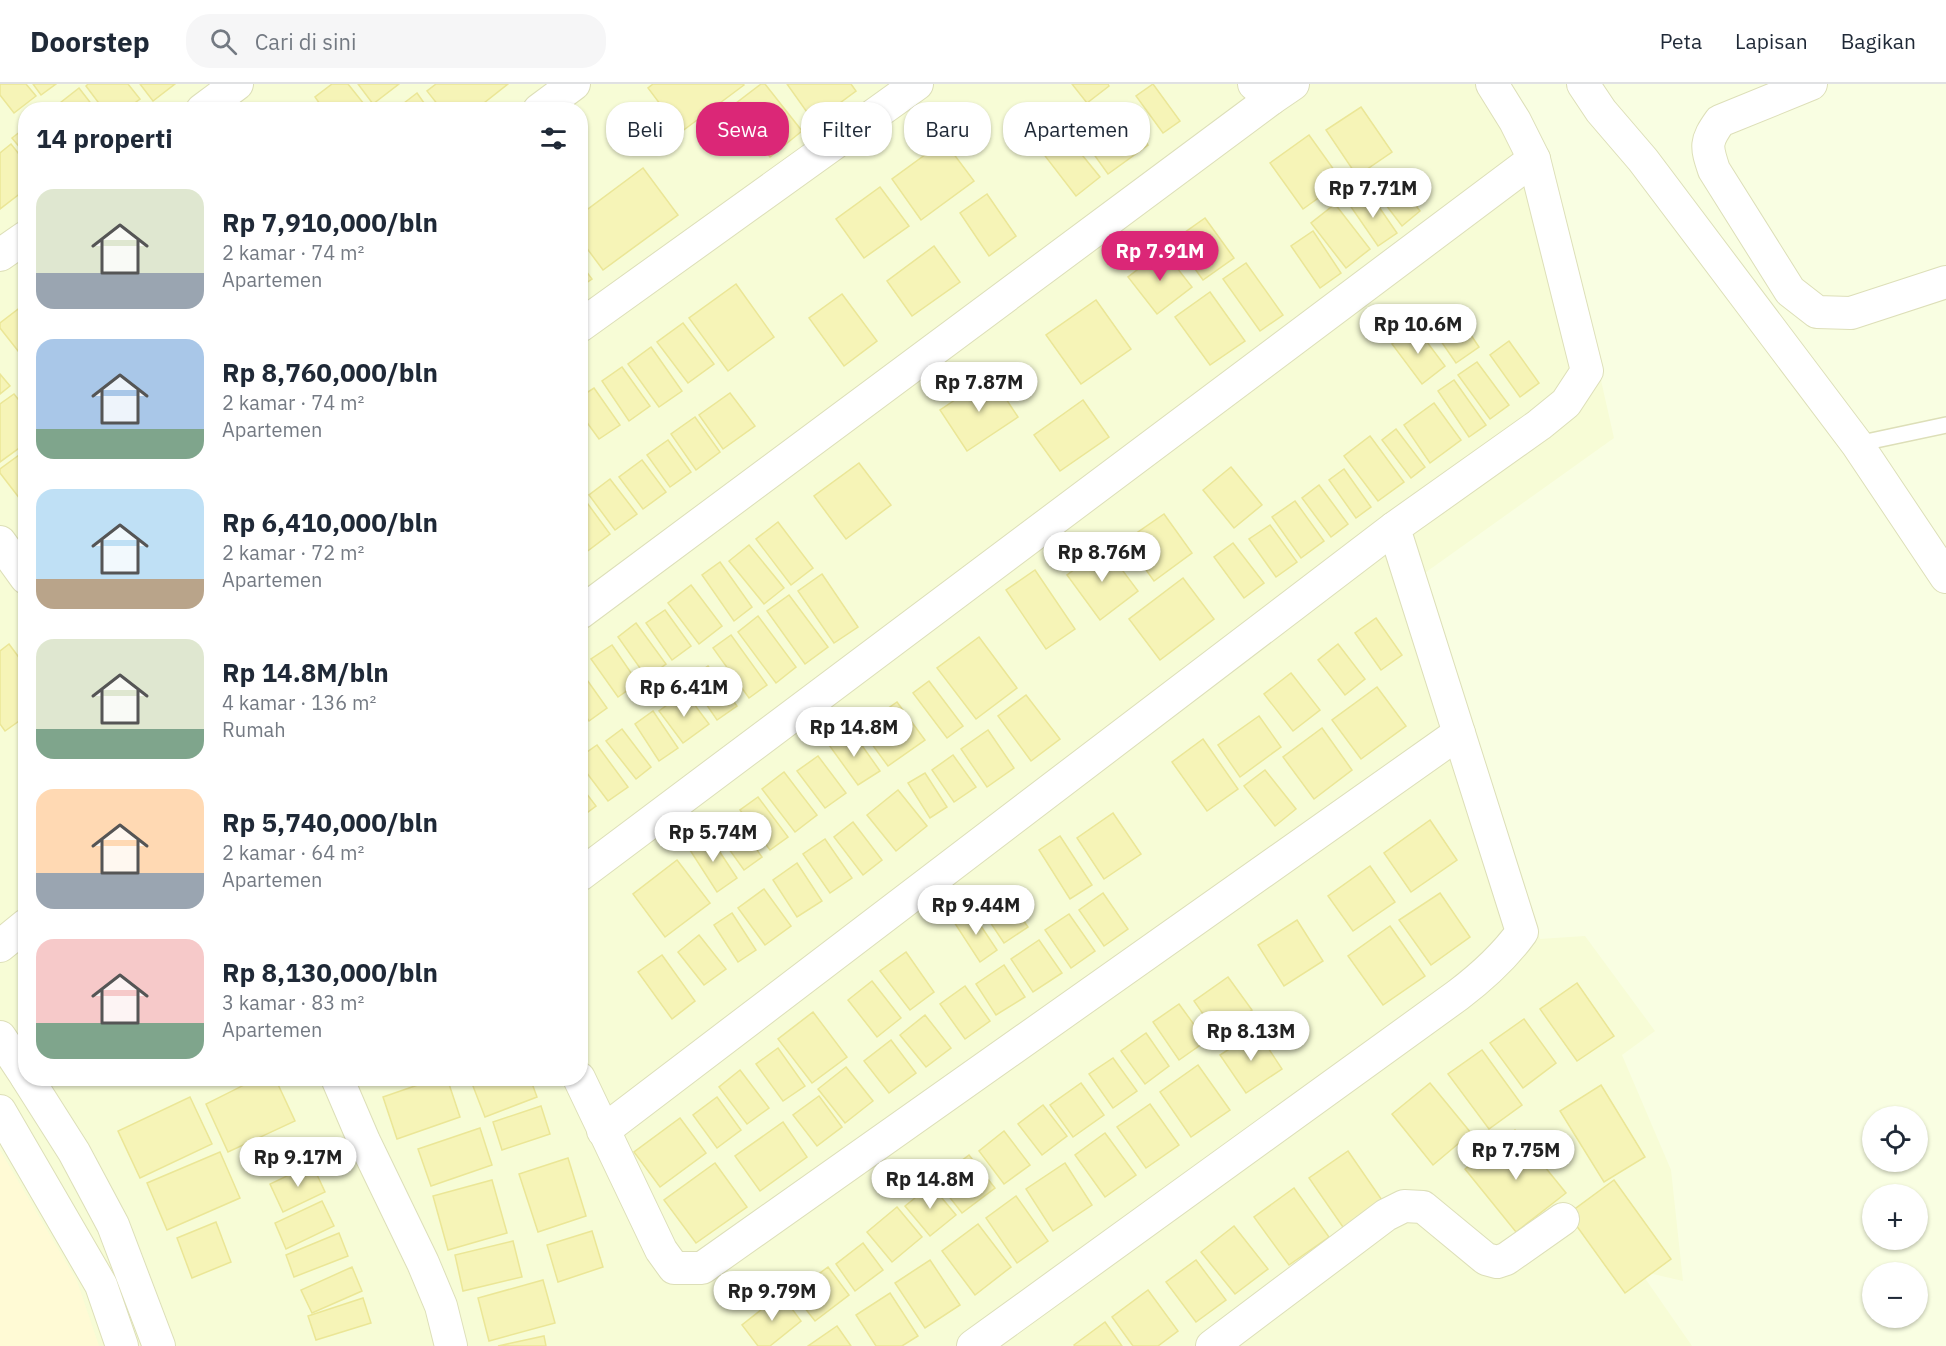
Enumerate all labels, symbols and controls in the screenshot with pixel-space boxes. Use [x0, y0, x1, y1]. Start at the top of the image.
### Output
search box [186, 14, 606, 68]
text: Doorstep [30, 23, 150, 60]
icon: search [207, 25, 240, 58]
text: Cari di sini [255, 27, 357, 56]
text: Peta [1660, 27, 1702, 55]
text: Lapisan [1735, 27, 1808, 55]
text: Bagikan [1841, 27, 1916, 55]
chip: Beli [606, 102, 684, 156]
chip: Sewa [696, 102, 789, 156]
chip: Filter [801, 102, 892, 156]
chip: Baru [904, 102, 991, 156]
chip: Apartemen [1003, 102, 1150, 156]
text: 14 properti [36, 121, 173, 155]
icon: filters [537, 122, 570, 155]
pin: Rp 7.71M [1311, 168, 1435, 219]
text: Rp 7.71M [1329, 174, 1417, 201]
text: Rp 7,910,000/bln [222, 205, 438, 239]
icon: home [84, 213, 156, 285]
pin: Rp 7.91M [1098, 231, 1222, 282]
text: Rp 7.91M [1116, 237, 1204, 264]
text: 2 kamar · 74 m² [222, 239, 364, 266]
text: Apartemen [222, 266, 322, 293]
pin: Rp 10.6M [1356, 304, 1480, 355]
text: Rp 10.6M [1374, 310, 1462, 337]
text: Rp 8,760,000/bln [222, 355, 438, 389]
pin: Rp 7.87M [917, 362, 1041, 413]
icon: home [84, 363, 156, 435]
text: Rp 7.87M [935, 368, 1023, 395]
text: 2 kamar · 74 m² [222, 389, 364, 416]
text: Apartemen [222, 416, 322, 443]
text: Rp 6,410,000/bln [222, 505, 438, 539]
icon: home [84, 513, 156, 585]
pin: Rp 8.76M [1040, 532, 1164, 583]
text: Rp 8.76M [1058, 538, 1146, 565]
text: 2 kamar · 72 m² [222, 539, 364, 566]
text: Apartemen [222, 566, 322, 593]
text: Rp 14.8M/bln [222, 655, 389, 689]
icon: home [84, 663, 156, 735]
pin: Rp 6.41M [622, 667, 746, 718]
text: Rp 6.41M [640, 673, 728, 700]
text: 4 kamar · 136 m² [222, 689, 376, 716]
pin: Rp 14.8M [792, 707, 916, 758]
text: Rp 14.8M [810, 713, 898, 740]
text: Rumah [222, 716, 286, 743]
text: Rp 5,740,000/bln [222, 805, 438, 839]
pin: Rp 5.74M [651, 812, 775, 863]
icon: home [84, 813, 156, 885]
text: Rp 5.74M [669, 818, 757, 845]
text: 2 kamar · 64 m² [222, 839, 364, 866]
text: Apartemen [222, 866, 322, 893]
pin: Rp 9.44M [914, 885, 1038, 936]
text: Rp 9.44M [932, 891, 1020, 918]
text: Rp 8,130,000/bln [222, 955, 438, 989]
icon: home [84, 963, 156, 1035]
text: 3 kamar · 83 m² [222, 989, 364, 1016]
pin: Rp 8.13M [1189, 1011, 1313, 1062]
text: Apartemen [222, 1016, 322, 1043]
text: Rp 8.13M [1207, 1017, 1295, 1044]
map controls [1862, 1106, 1928, 1328]
button: locate [1862, 1106, 1928, 1172]
pin: Rp 7.75M [1454, 1130, 1578, 1181]
text: Rp 7.75M [1472, 1136, 1560, 1163]
pin: Rp 9.17M [236, 1137, 360, 1188]
text: Rp 9.17M [254, 1143, 342, 1170]
pin: Rp 14.8M [868, 1159, 992, 1210]
text: Rp 14.8M [886, 1165, 974, 1192]
button: + [1862, 1184, 1928, 1250]
button: − [1862, 1262, 1928, 1328]
pin: Rp 9.79M [710, 1271, 834, 1322]
text: Rp 9.79M [728, 1277, 816, 1304]

